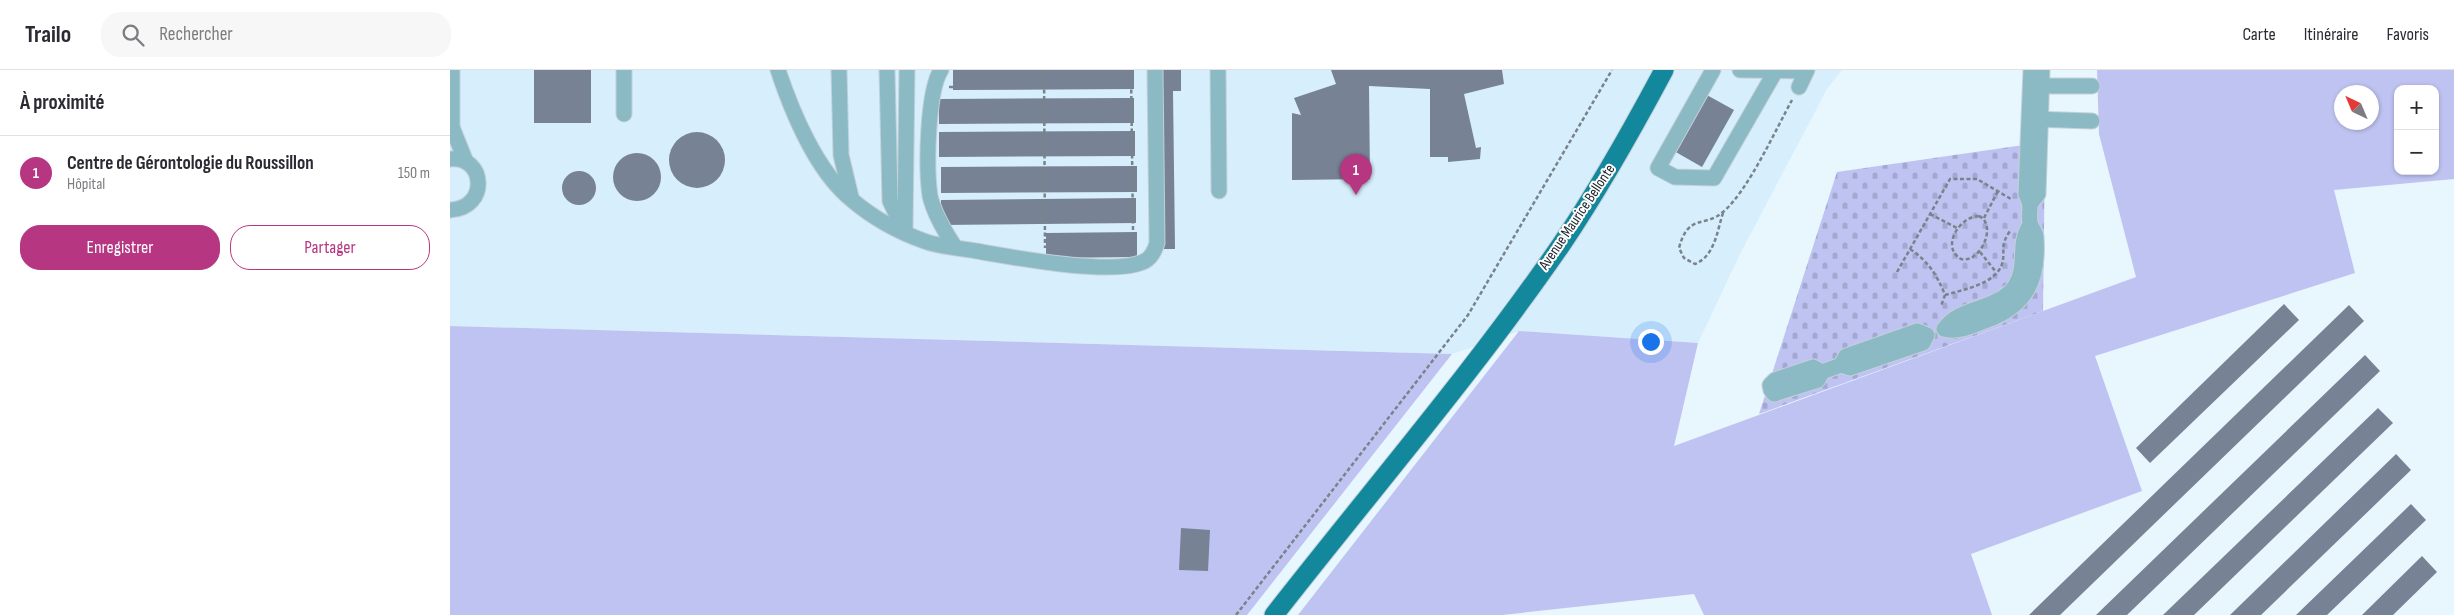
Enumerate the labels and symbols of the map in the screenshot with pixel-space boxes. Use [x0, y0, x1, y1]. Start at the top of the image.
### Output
north arrow [2334, 85, 2379, 130]
pin: 1 [1340, 154, 1372, 195]
street label: Avenue Maurice Bellonte [1534, 161, 1619, 274]
your location [1638, 329, 1664, 355]

